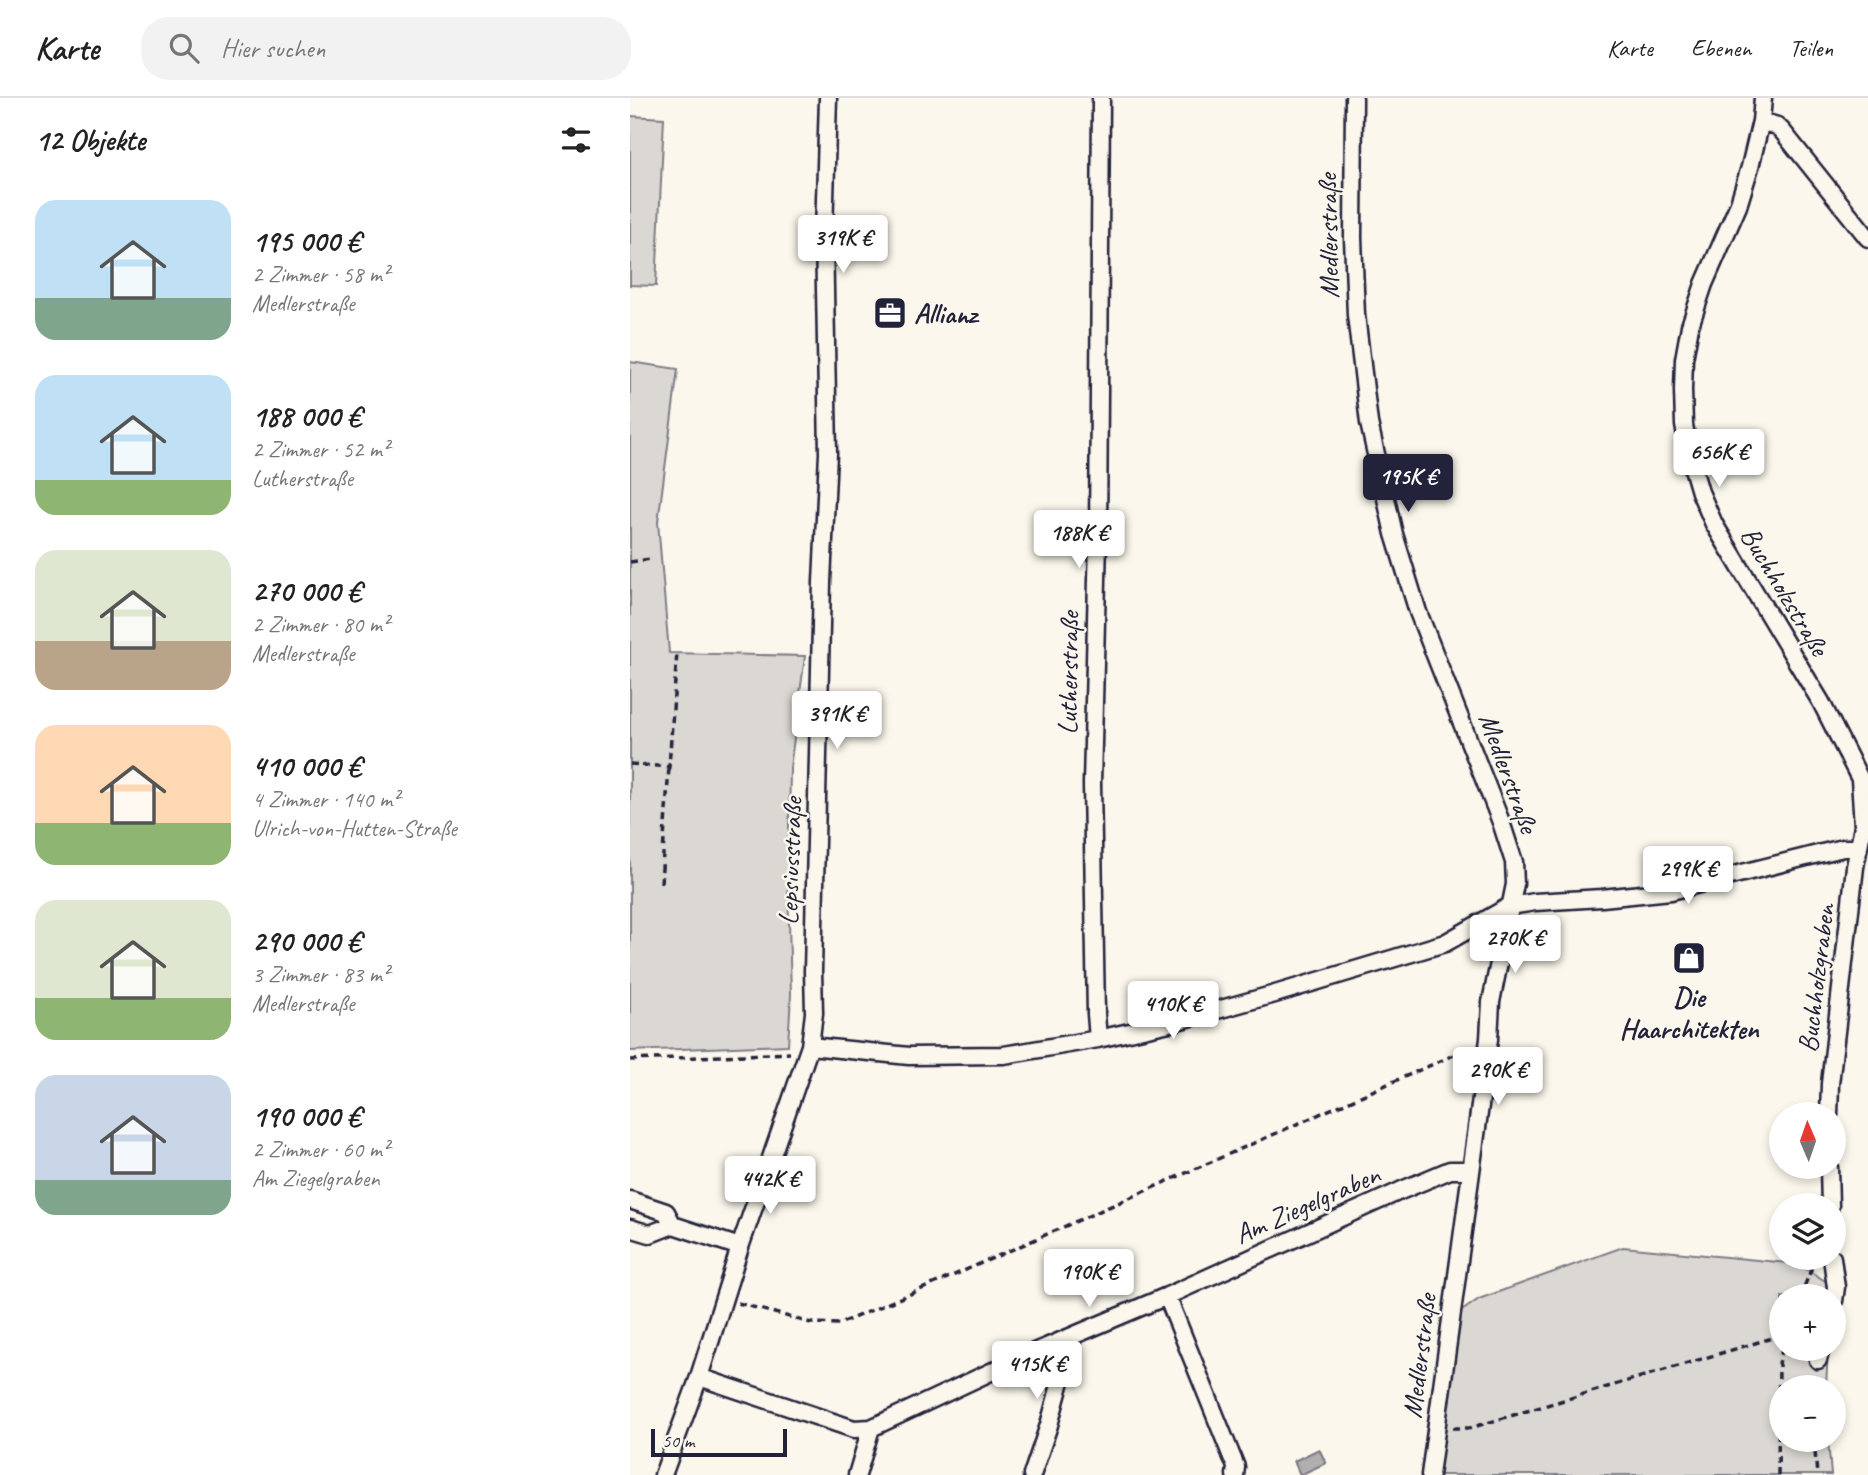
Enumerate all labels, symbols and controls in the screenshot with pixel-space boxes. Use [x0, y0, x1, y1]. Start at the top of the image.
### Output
search box [141, 17, 631, 80]
text: Karte [35, 27, 99, 69]
icon: search [165, 29, 203, 67]
text: Hier suchen [221, 32, 325, 65]
text: Karte [1607, 33, 1653, 63]
text: Ebenen [1691, 33, 1751, 63]
text: Teilen [1789, 33, 1833, 63]
text: 12 Objekte [35, 121, 145, 159]
icon: filters [557, 121, 595, 159]
street label: Medlerstraße [1309, 171, 1347, 299]
pin: 319K € [786, 216, 900, 275]
text: 195 000 € [252, 222, 360, 260]
text: 319K € [814, 223, 872, 252]
icon: home [91, 228, 175, 312]
text: 2 Zimmer · 58 m² [252, 260, 389, 289]
text: Medlerstraße [252, 289, 355, 318]
office icon: Allianz [871, 294, 909, 332]
place label: Allianz [914, 296, 980, 331]
text: 188 000 € [252, 397, 361, 435]
icon: home [91, 403, 175, 487]
pin: 656K € [1662, 430, 1776, 489]
text: 2 Zimmer · 52 m² [252, 435, 389, 464]
text: 656K € [1689, 437, 1749, 466]
pin: 195K € [1351, 454, 1465, 514]
text: 195K € [1379, 462, 1437, 491]
text: Lutherstraße [252, 464, 353, 493]
pin: 188K € [1022, 510, 1136, 570]
text: 188K € [1050, 518, 1108, 547]
street label: Buchholzstraße [1733, 520, 1838, 664]
text: 270 000 € [252, 572, 361, 610]
icon: home [91, 578, 175, 662]
street label: Lutherstraße [1049, 609, 1087, 735]
text: 2 Zimmer · 80 m² [252, 610, 389, 639]
text: Medlerstraße [252, 639, 355, 668]
pin: 391K € [780, 692, 894, 751]
text: 391K € [808, 699, 866, 728]
street label: Medlerstraße [1471, 708, 1547, 839]
text: 410 000 € [252, 747, 361, 785]
icon: home [91, 753, 175, 837]
text: 4 Zimmer · 140 m² [252, 785, 399, 814]
street label: Lepsiusstraße [770, 795, 810, 925]
text: Ulrich-von-Hutten-Straße [252, 814, 457, 843]
pin: 299K € [1631, 846, 1745, 906]
text: 299K € [1659, 854, 1717, 883]
street label: Buchholzgraben [1790, 900, 1843, 1054]
pin: 270K € [1458, 916, 1572, 975]
text: 290 000 € [252, 922, 361, 960]
text: 270K € [1486, 923, 1544, 952]
icon: home [91, 928, 175, 1012]
shop icon: Die Haarchitekten [1670, 939, 1708, 977]
text: 3 Zimmer · 83 m² [252, 960, 389, 989]
place label: Die Haarchitekten [1619, 979, 1760, 1046]
pin: 410K € [1116, 982, 1230, 1041]
text: Medlerstraße [252, 989, 355, 1018]
text: 410K € [1144, 989, 1202, 1018]
pin: 290K € [1441, 1048, 1555, 1107]
text: 290K € [1469, 1055, 1527, 1084]
text: 190 000 € [252, 1097, 361, 1135]
north arrow [1769, 1102, 1846, 1180]
map controls [1769, 1102, 1846, 1452]
icon: home [91, 1103, 175, 1187]
text: 2 Zimmer · 60 m² [252, 1135, 389, 1164]
pin: 442K € [713, 1156, 827, 1216]
street label: Am Ziegelgraben [1229, 1156, 1386, 1252]
text: Am Ziegelgraben [252, 1164, 380, 1193]
text: 442K € [741, 1164, 799, 1193]
button: layers [1769, 1193, 1846, 1270]
pin: 190K € [1032, 1250, 1146, 1309]
text: 190K € [1060, 1257, 1118, 1286]
button: + [1769, 1284, 1846, 1361]
street label: Medlerstraße [1394, 1290, 1444, 1420]
pin: 415K € [980, 1342, 1094, 1401]
text: 415K € [1008, 1349, 1066, 1378]
button: − [1769, 1375, 1846, 1452]
scale bar [651, 1426, 788, 1458]
text: 50 m [662, 1429, 694, 1453]

